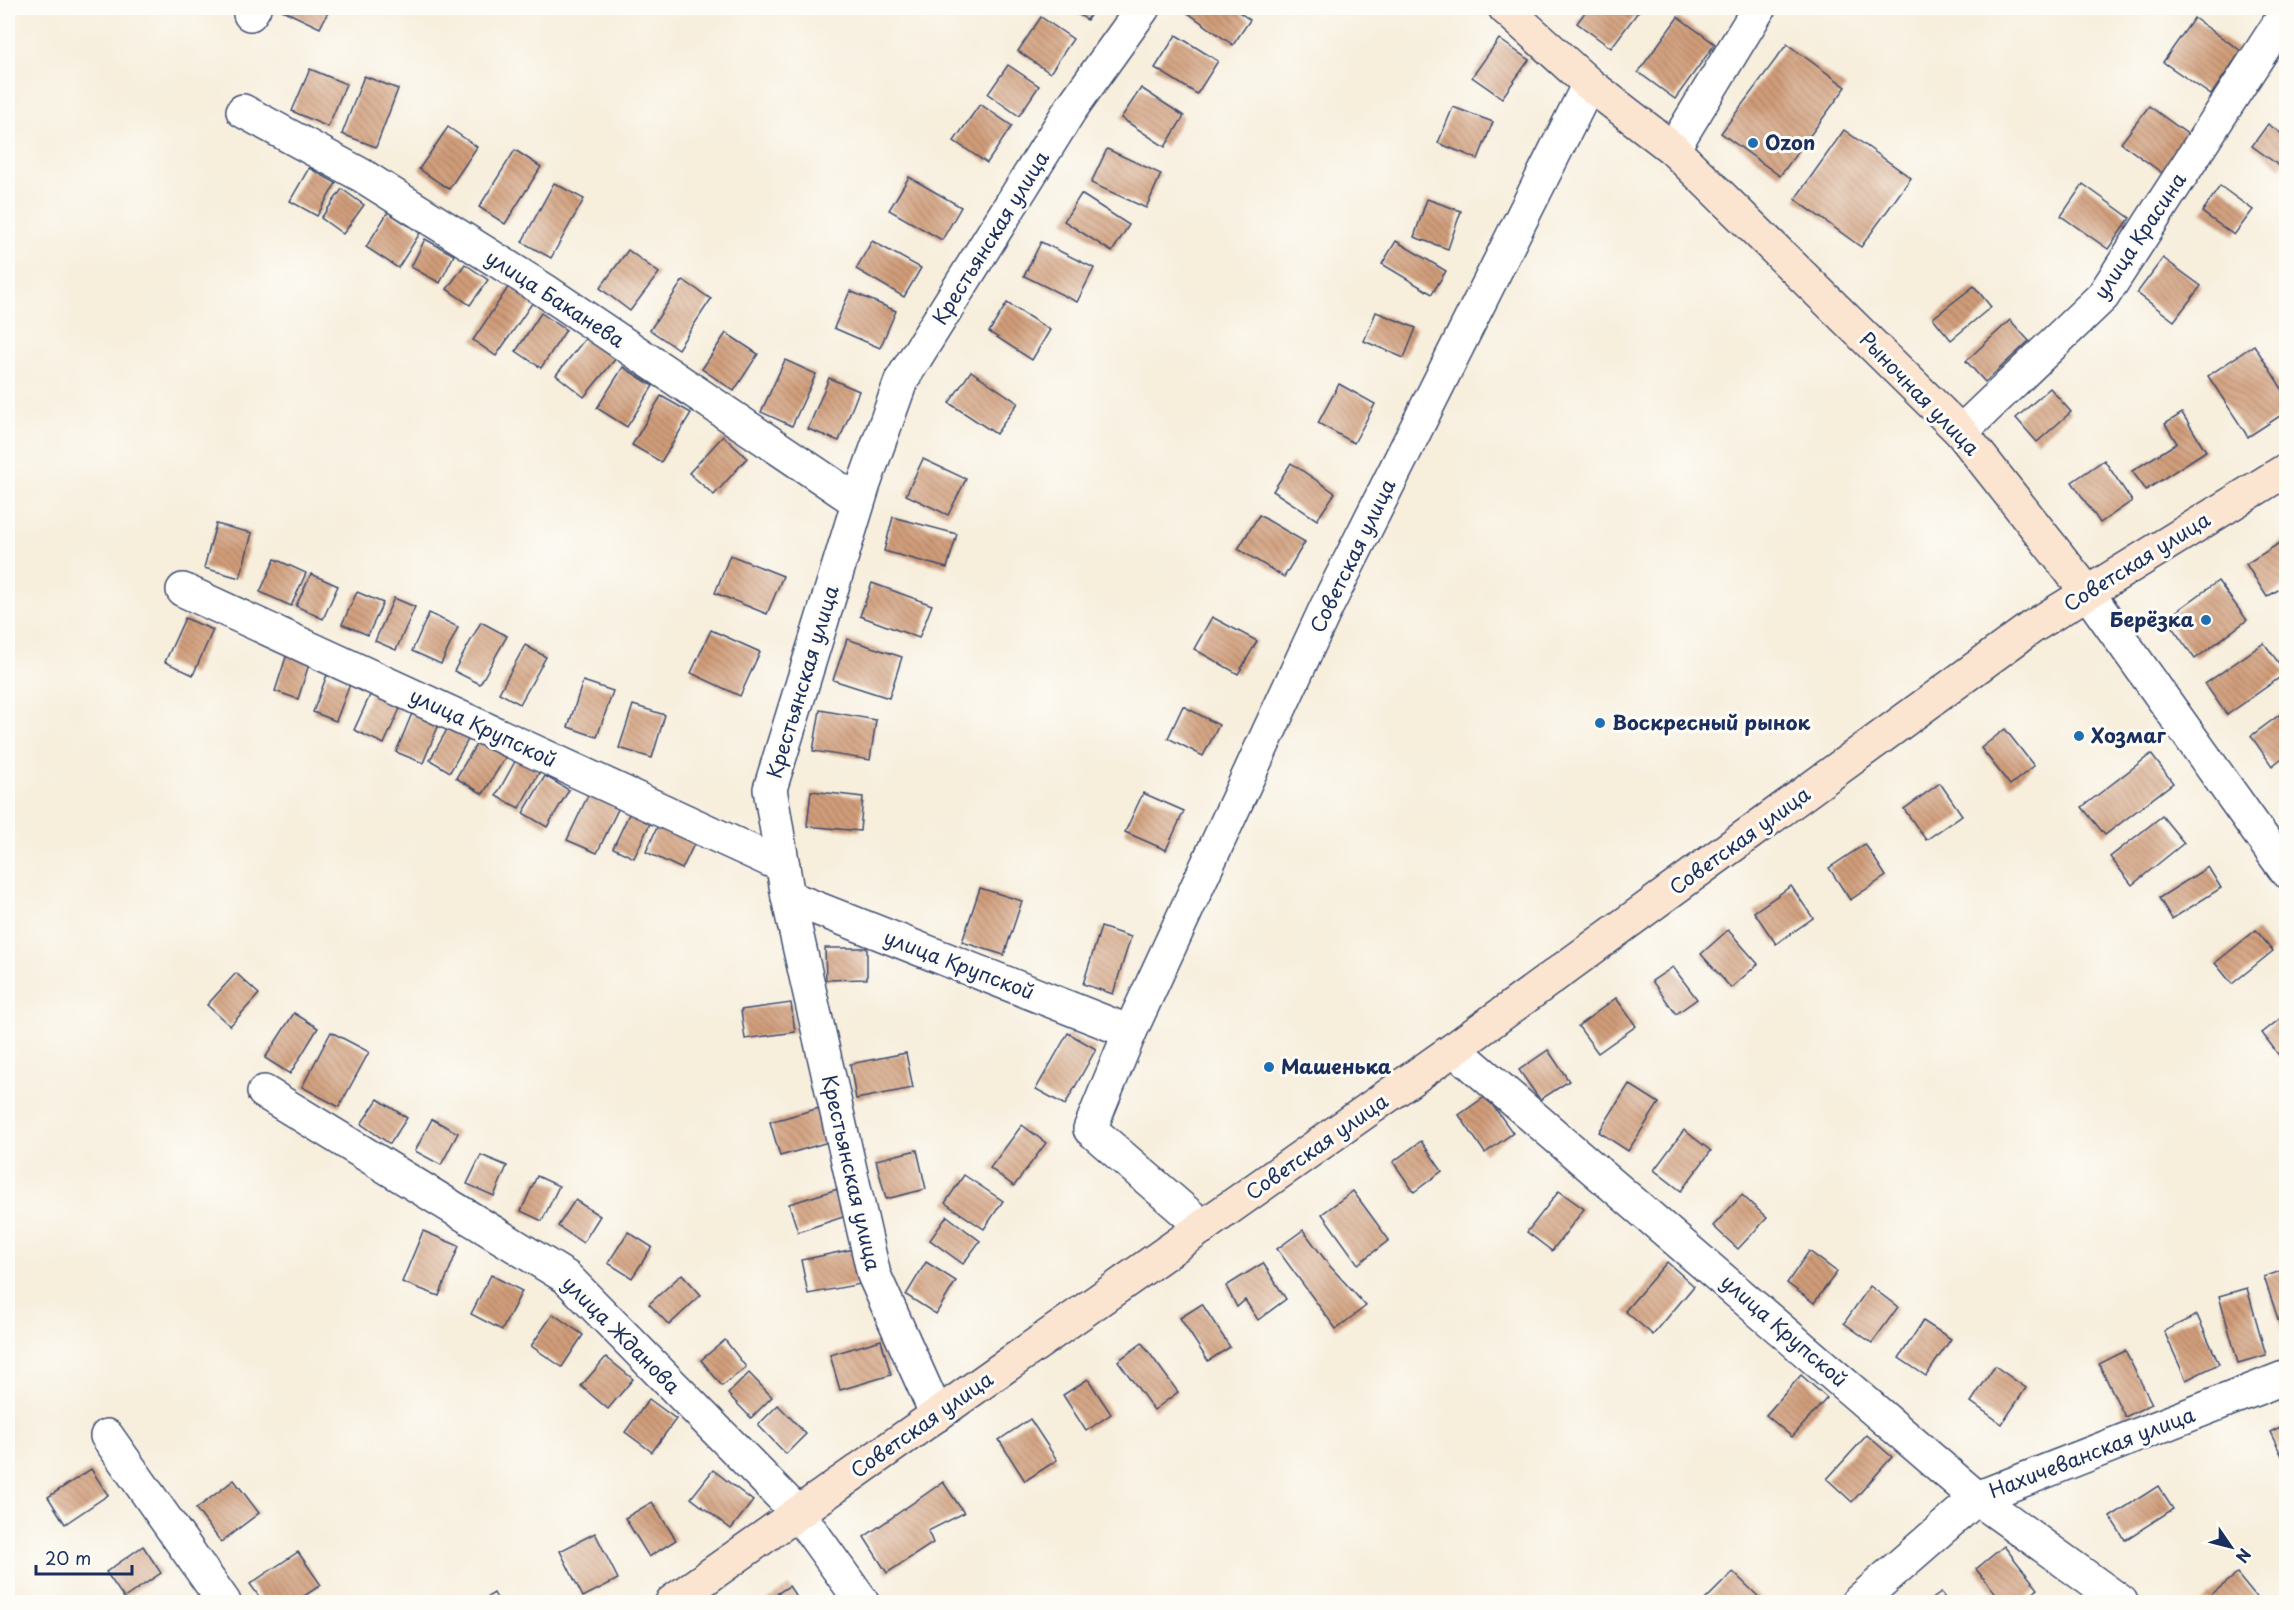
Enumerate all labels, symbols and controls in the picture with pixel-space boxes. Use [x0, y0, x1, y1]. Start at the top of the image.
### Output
place label: Ozon [1765, 127, 1815, 157]
marker: Ozon [1746, 136, 1760, 150]
street label: Крестьянская улица [924, 144, 1056, 330]
street label: улица Красина [2086, 166, 2193, 305]
street label: улица Баканева [480, 242, 632, 355]
street label: Рыночная улица [1853, 325, 1987, 462]
street label: Советская улица [1302, 473, 1403, 638]
street label: Советская улица [2057, 504, 2216, 618]
street label: Крестьянская улица [758, 581, 846, 782]
place label: Берёзка [2110, 604, 2194, 634]
marker: Берёзка [2199, 613, 2213, 627]
street label: улица Крупской [405, 680, 562, 774]
place label: Воскресный рынок [1612, 707, 1811, 737]
marker: Воскресный рынок [1593, 716, 1607, 730]
place label: Хозмаг [2091, 720, 2166, 750]
marker: Хозмаг [2072, 729, 2086, 743]
street label: Советская улица [1663, 778, 1816, 902]
street label: улица Крупской [880, 922, 1039, 1007]
place label: Машенька [1281, 1051, 1392, 1081]
marker: Машенька [1262, 1060, 1276, 1074]
street label: Крестьянская улица [815, 1072, 889, 1274]
street label: Советская улица [1239, 1086, 1394, 1207]
street label: улица Крупской [1715, 1267, 1855, 1394]
street label: улица Жданова [556, 1268, 688, 1401]
street label: Советская улица [844, 1364, 999, 1485]
street label: Нахичеванская улица [1984, 1399, 2199, 1505]
north arrow [2201, 1517, 2261, 1577]
scale bar [36, 1538, 132, 1576]
text: 20 m [45, 1544, 91, 1571]
text: N [2231, 1544, 2258, 1568]

